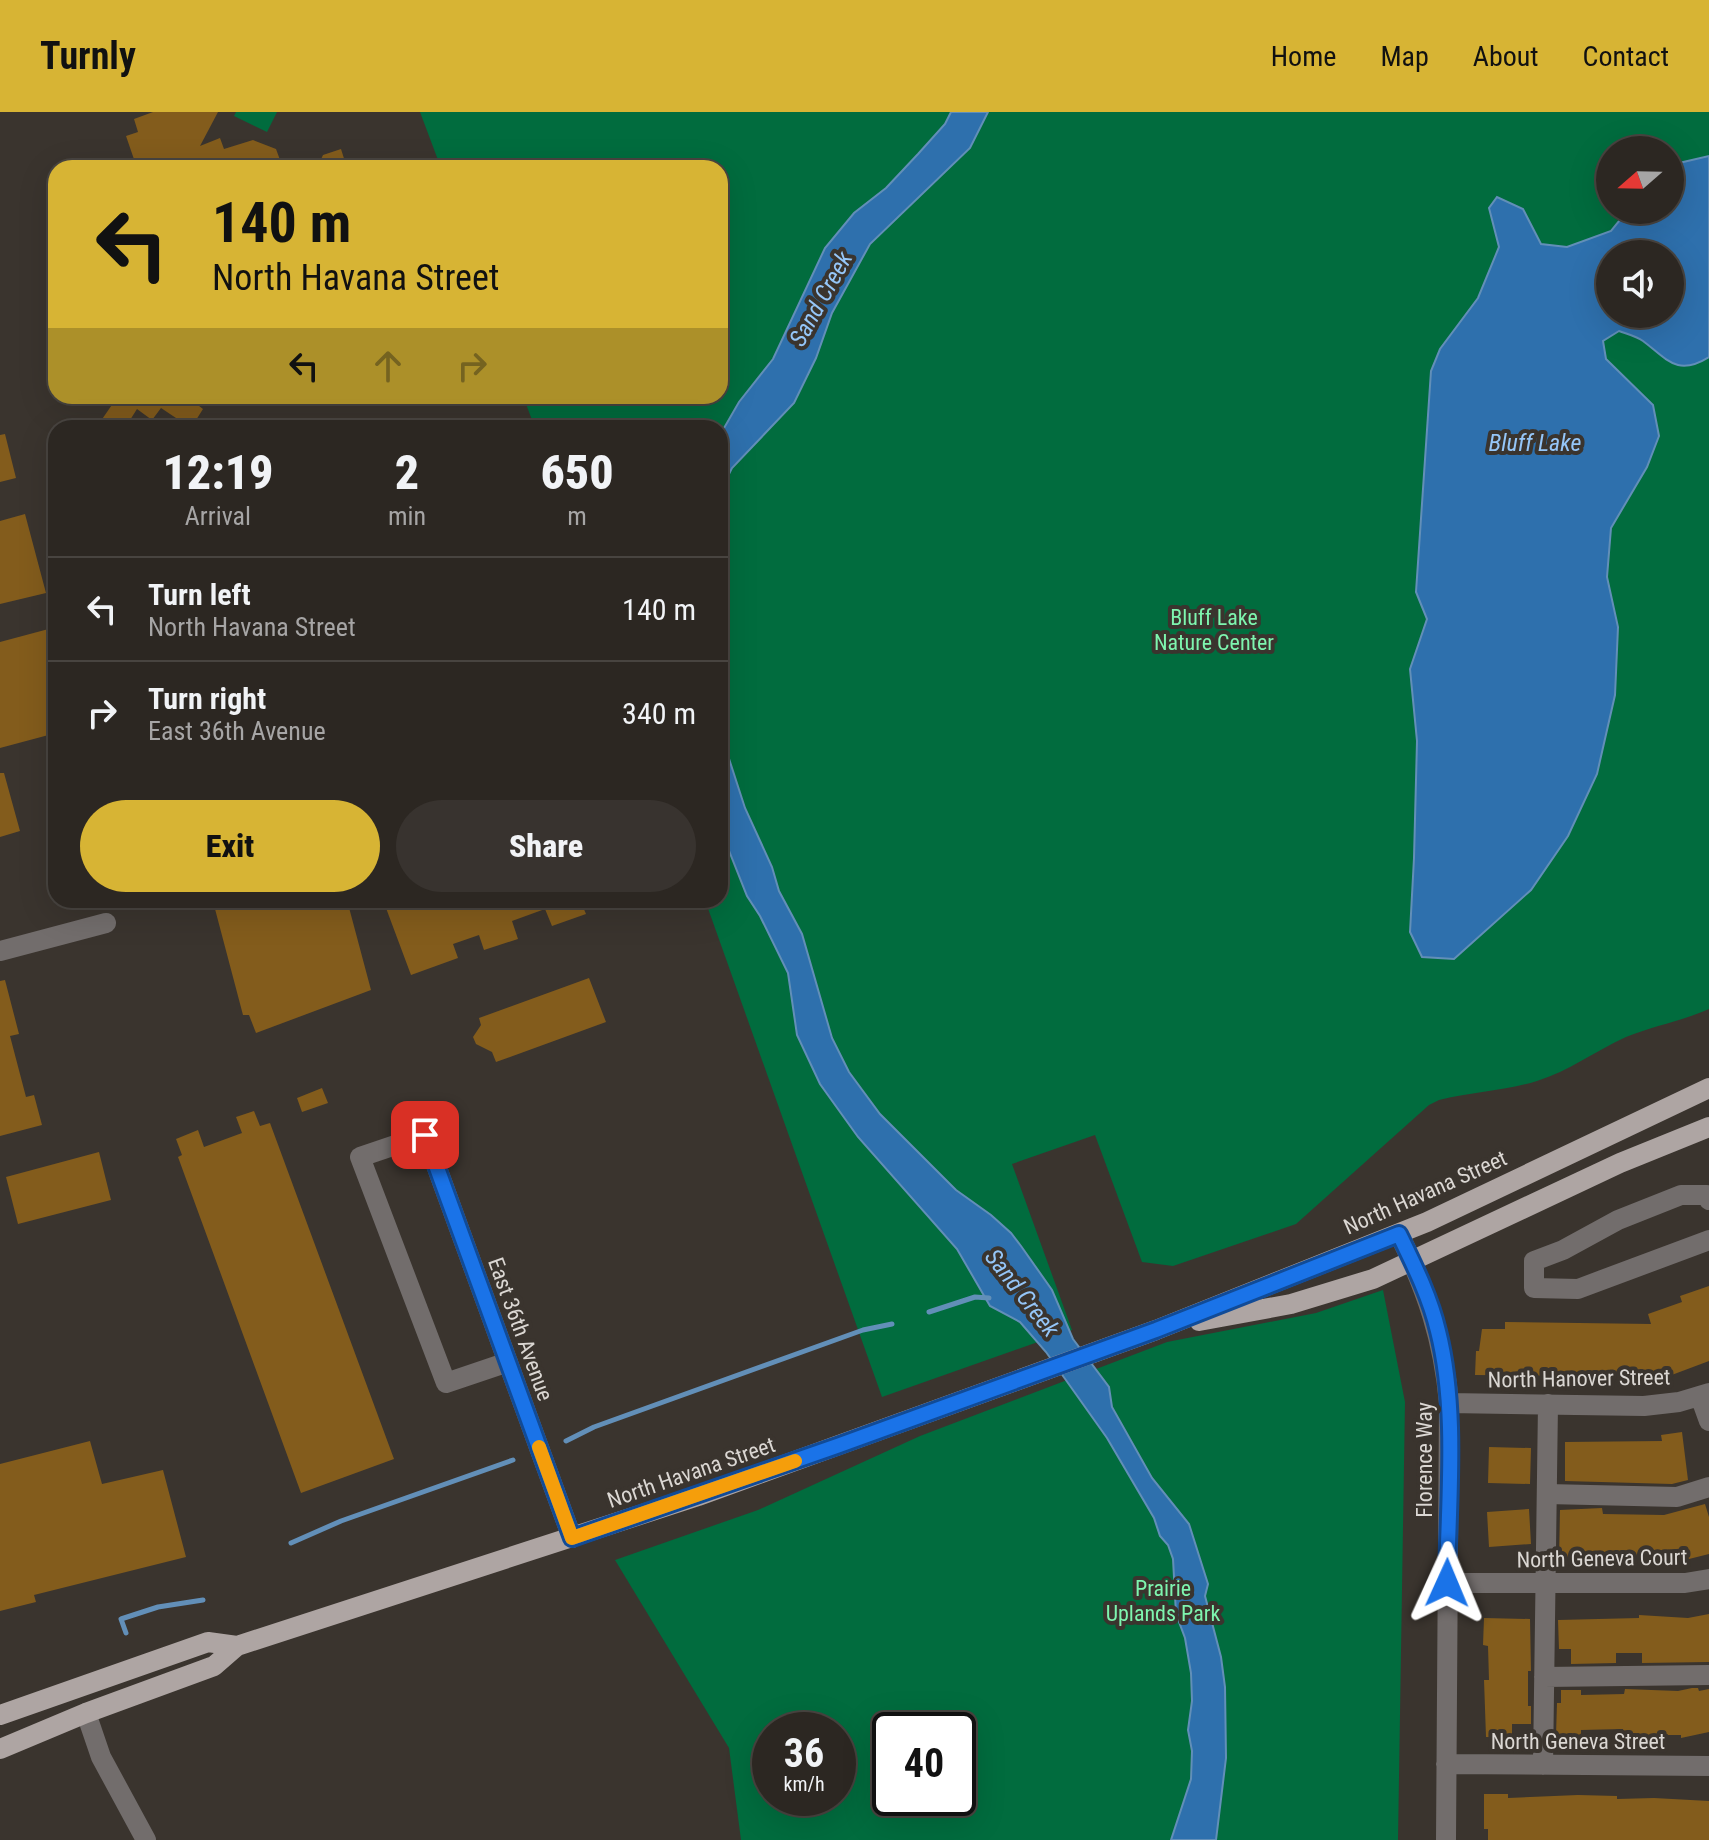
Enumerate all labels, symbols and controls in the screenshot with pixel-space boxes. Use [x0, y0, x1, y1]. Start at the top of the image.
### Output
text: Turnly [40, 34, 136, 78]
text: Home [1271, 40, 1336, 73]
text: Map [1380, 40, 1429, 73]
text: About [1473, 40, 1539, 73]
text: Contact [1583, 40, 1669, 73]
north arrow [1596, 136, 1684, 224]
map controls [1596, 136, 1684, 328]
text: 140 m [212, 190, 351, 256]
icon: left [80, 192, 184, 296]
button: sound [1596, 240, 1684, 328]
water label: Sand Creek [784, 246, 859, 351]
text: North Havana Street [212, 257, 500, 299]
icon: left [282, 344, 326, 388]
icon: ahead [366, 344, 410, 388]
icon: right [450, 344, 494, 388]
water label: Bluff Lake [1489, 429, 1582, 457]
text: 12:19 [162, 444, 274, 501]
text: 2 [395, 444, 419, 501]
text: 650 [540, 444, 614, 501]
text: Arrival [185, 501, 251, 531]
text: min [388, 501, 426, 531]
text: m [567, 501, 587, 531]
text: Turn left [148, 577, 251, 612]
icon: left [80, 587, 124, 631]
text: 140 m [622, 592, 696, 627]
park label: Bluff Lake Nature Center [1154, 605, 1274, 655]
text: North Havana Street [148, 612, 356, 642]
text: Turn right [148, 681, 266, 716]
icon: right [80, 691, 124, 735]
text: 340 m [622, 696, 696, 731]
text: East 36th Avenue [148, 716, 326, 746]
button: Exit [80, 800, 380, 892]
button: Share [396, 800, 696, 892]
pin [391, 1101, 459, 1169]
icon: arrive [403, 1113, 447, 1157]
street label: North Havana Street [1340, 1145, 1511, 1240]
water label: Sand Creek [979, 1243, 1065, 1343]
street label: East 36th Avenue [483, 1254, 558, 1404]
street label: North Hanover Street [1487, 1364, 1671, 1393]
street label: Florence Way [1412, 1402, 1437, 1518]
street label: North Havana Street [604, 1432, 778, 1513]
position arrow [1405, 1541, 1489, 1625]
street label: North Geneva Court [1516, 1545, 1688, 1572]
park label: Prairie Uplands Park [1106, 1576, 1220, 1626]
speed limit sign: 40 [872, 1712, 976, 1816]
street label: North Geneva Street [1491, 1729, 1665, 1754]
text: 36 [784, 1730, 824, 1777]
text: km/h [783, 1772, 825, 1796]

